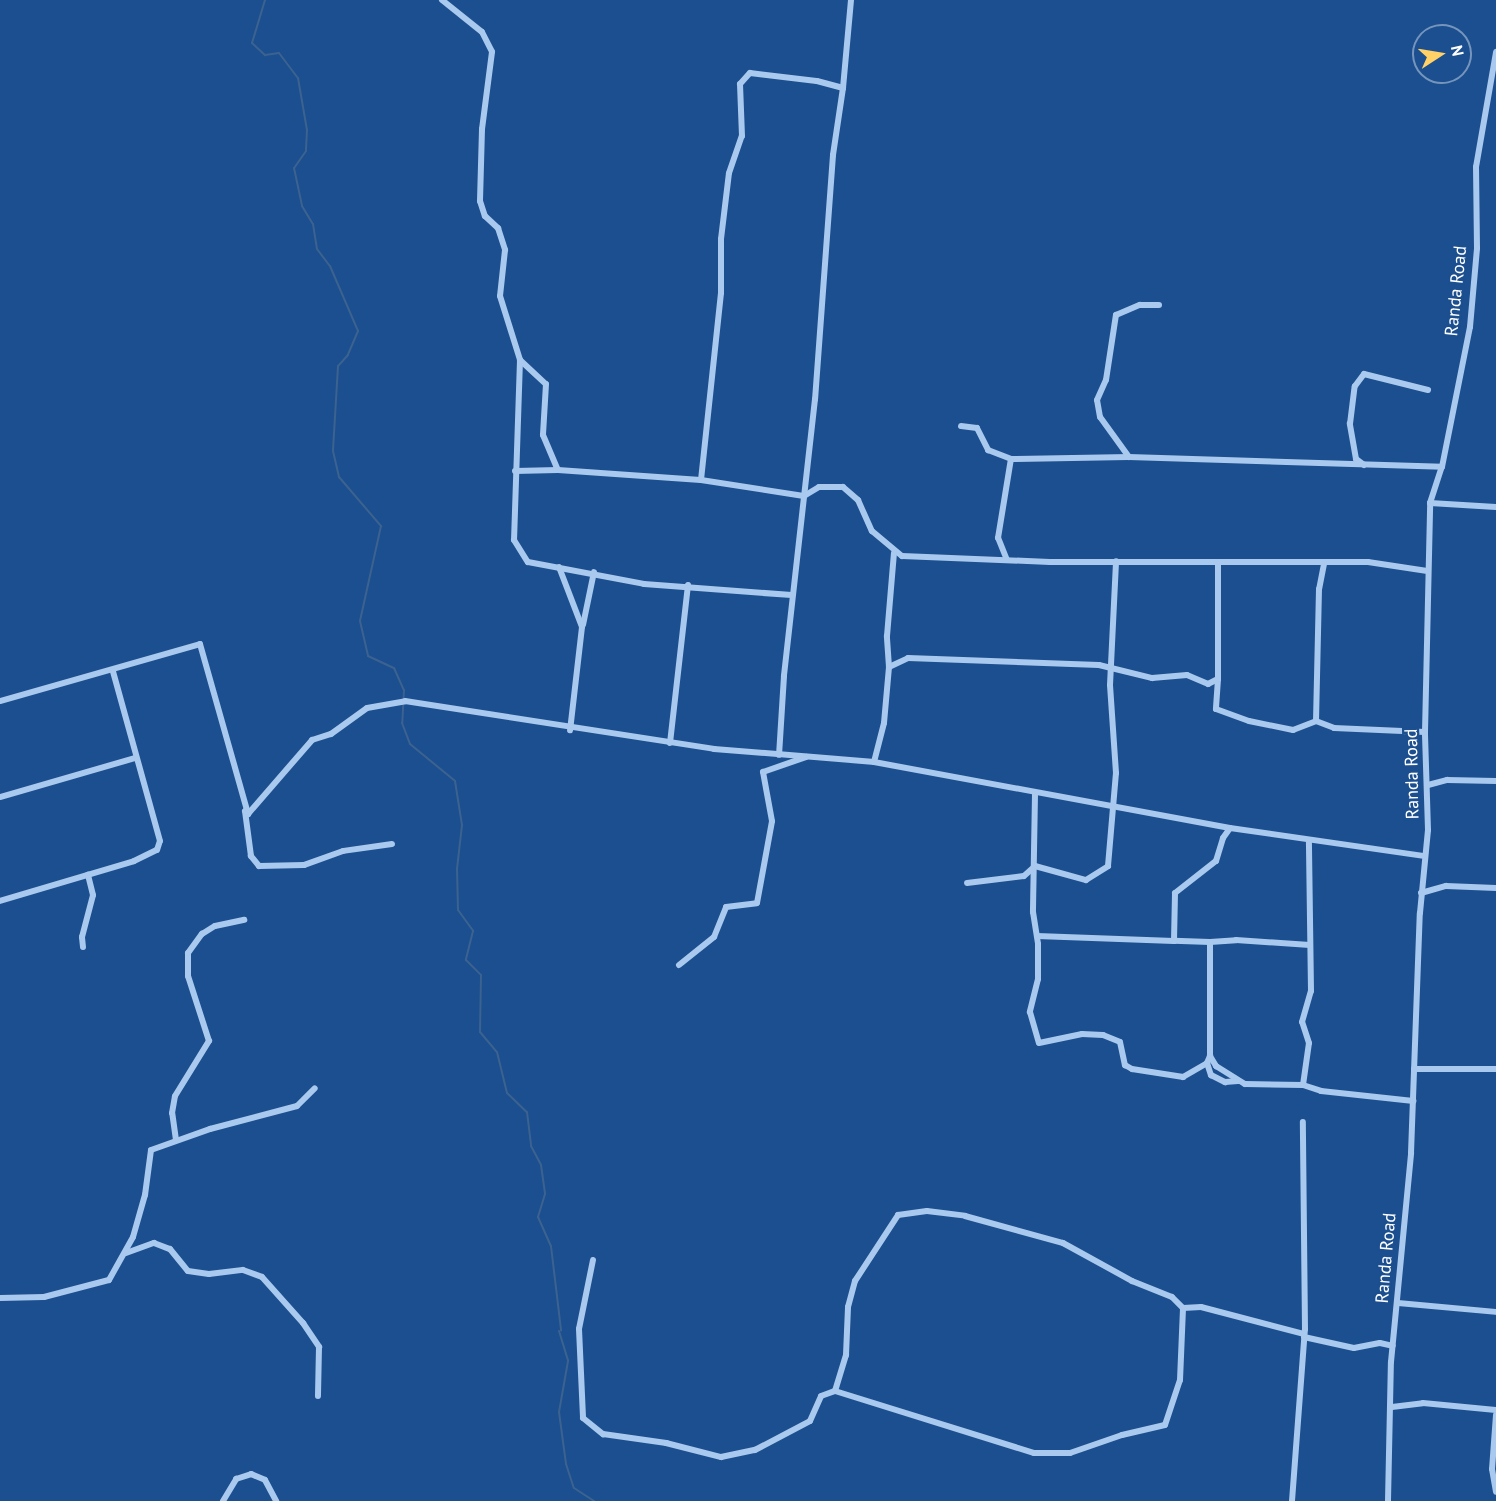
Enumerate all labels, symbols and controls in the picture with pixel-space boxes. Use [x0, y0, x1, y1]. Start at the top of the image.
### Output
north arrow [1412, 24, 1472, 84]
text: N [1447, 43, 1469, 58]
street label: Randa Road [1441, 245, 1471, 337]
street label: Randa Road [1400, 728, 1424, 820]
street label: Randa Road [1371, 1212, 1401, 1304]

